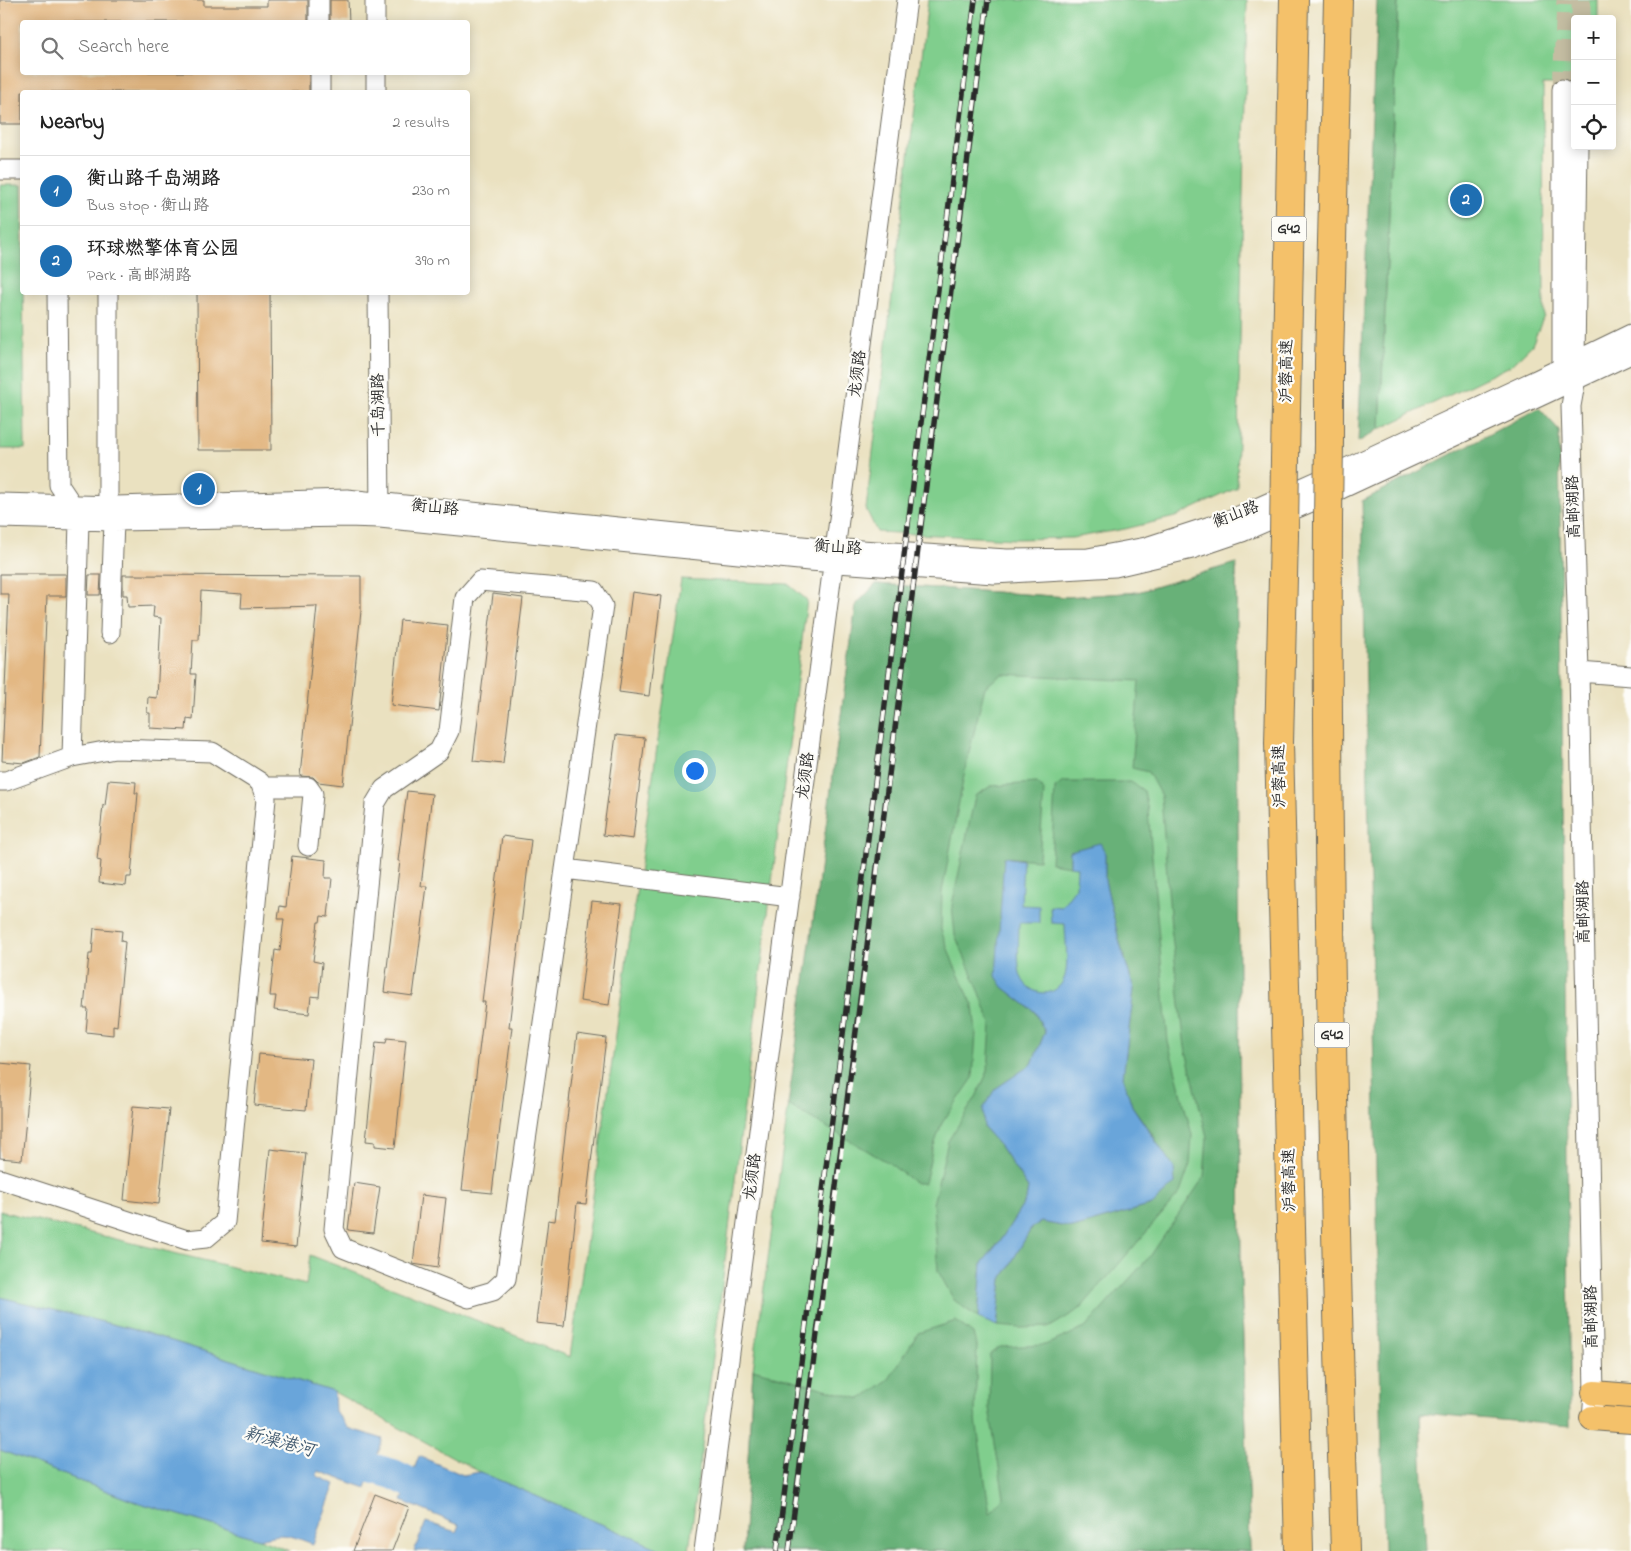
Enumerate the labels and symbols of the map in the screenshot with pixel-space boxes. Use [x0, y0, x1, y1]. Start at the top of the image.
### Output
pin: 2 [1450, 181, 1482, 219]
road number: G42 [1272, 216, 1306, 242]
street label: 沪蓉高速 [1274, 339, 1300, 403]
street label: 龙须路 [843, 349, 873, 399]
street label: 千岛湖路 [366, 373, 392, 437]
pin: 1 [183, 470, 215, 508]
street label: 高邮湖路 [1561, 475, 1587, 539]
street label: 衡山路 [410, 494, 460, 522]
street label: 衡山路 [1209, 495, 1263, 535]
street label: 衡山路 [813, 534, 863, 562]
street label: 沪蓉高速 [1267, 744, 1293, 808]
street label: 龙须路 [791, 751, 821, 801]
your location [682, 758, 708, 784]
street label: 高邮湖路 [1571, 880, 1597, 944]
road number: G42 [1314, 1022, 1350, 1048]
street label: 沪蓉高速 [1277, 1148, 1303, 1212]
street label: 龙须路 [738, 1152, 768, 1202]
street label: 高邮湖路 [1579, 1285, 1605, 1349]
water label: 新澡港河 [241, 1421, 320, 1466]

